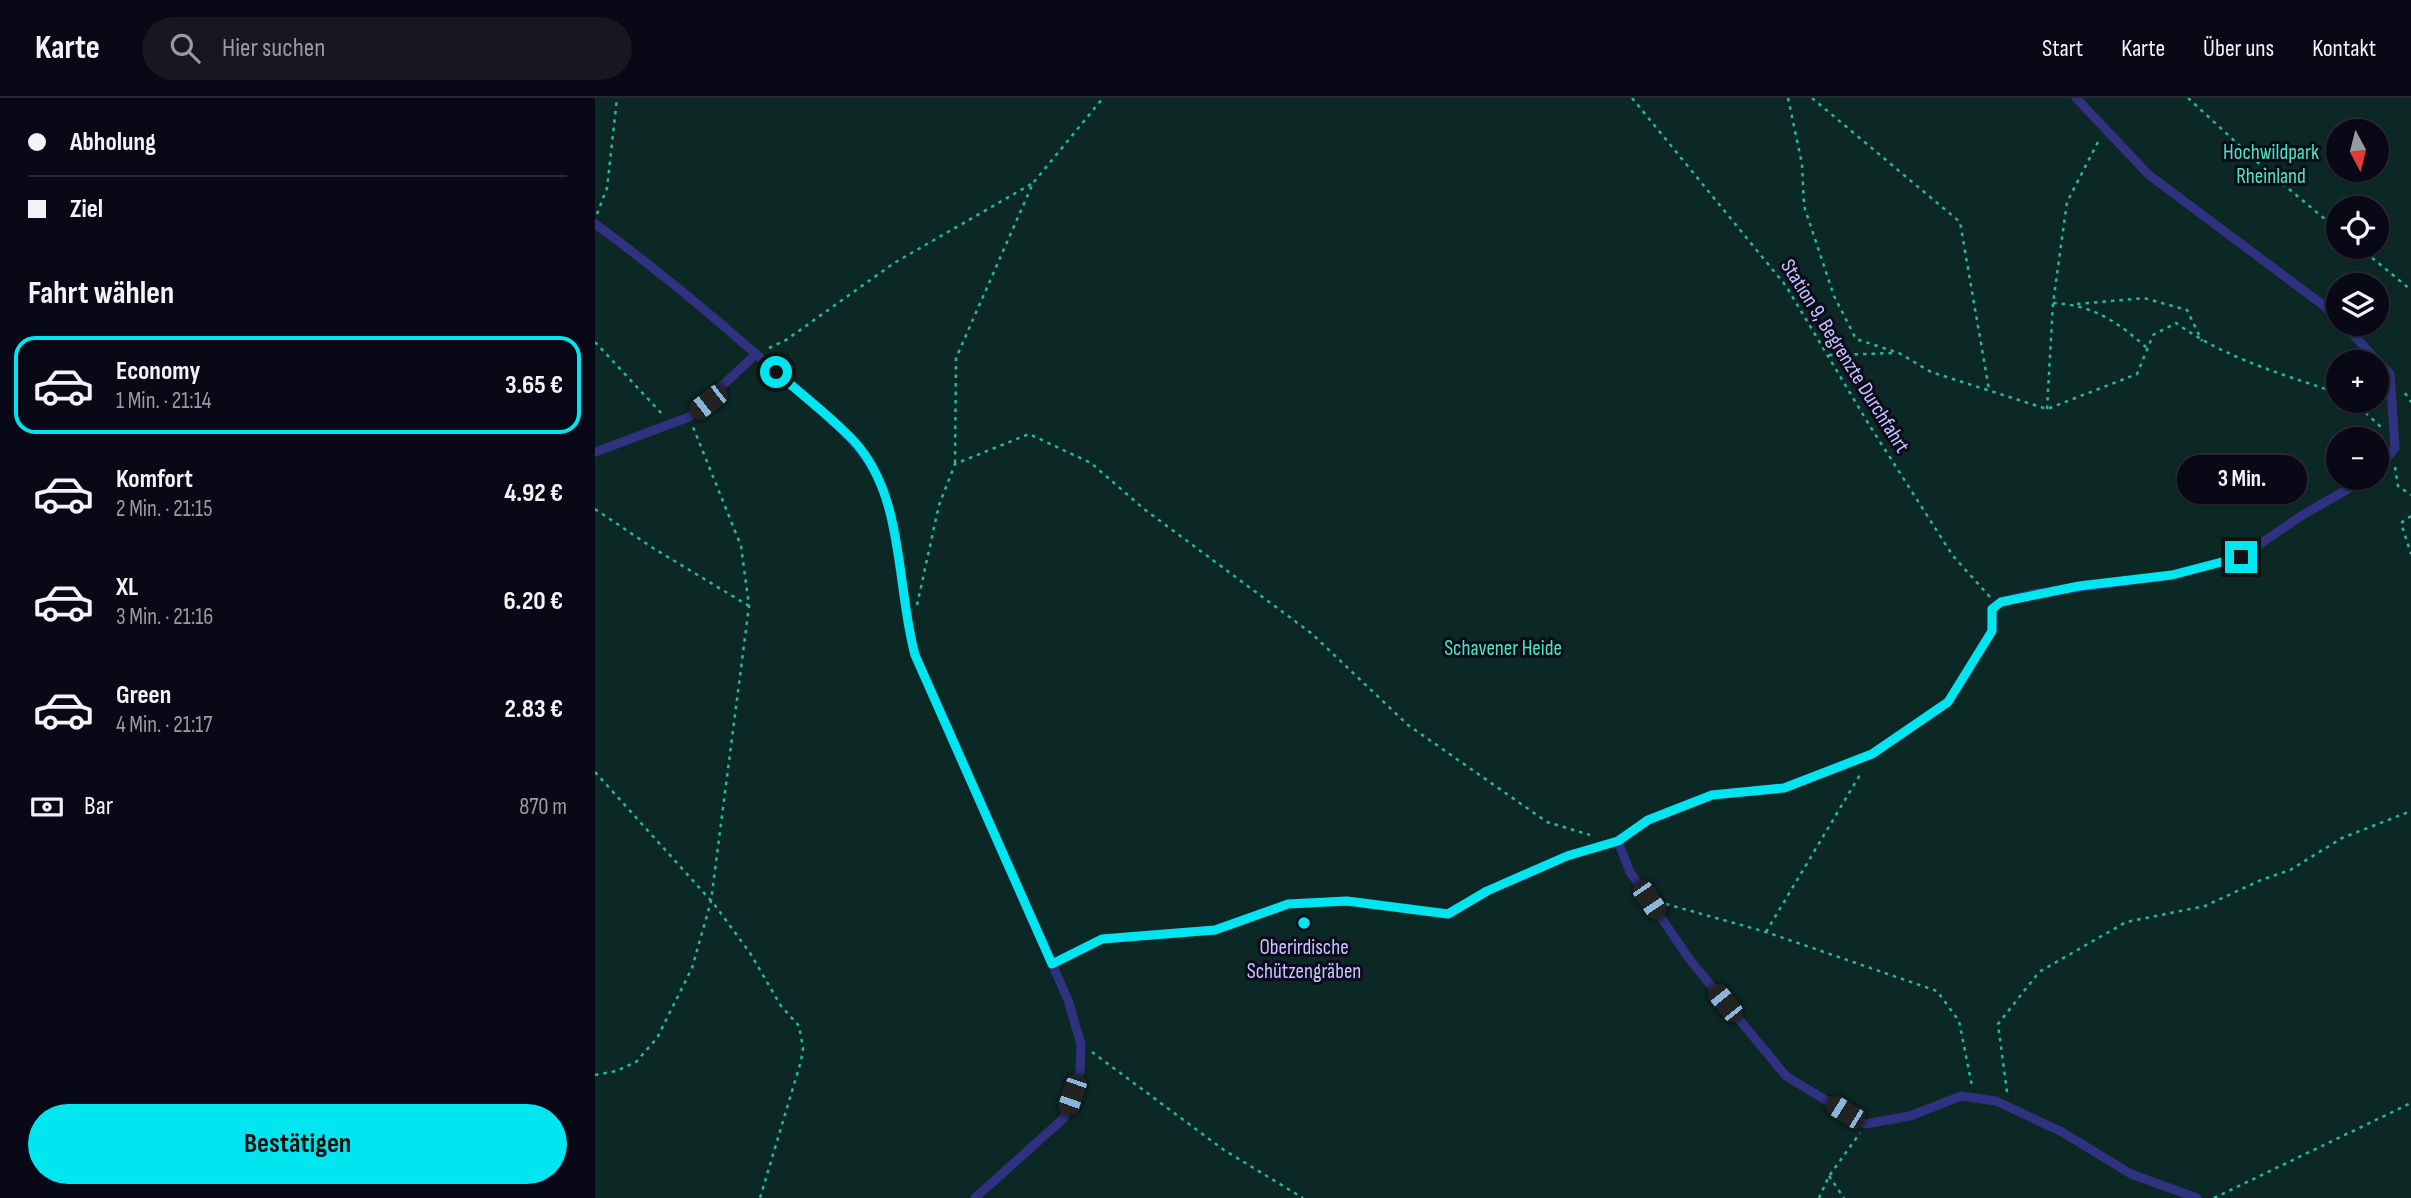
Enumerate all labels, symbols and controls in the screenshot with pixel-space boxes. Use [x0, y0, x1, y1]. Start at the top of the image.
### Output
search box [142, 17, 632, 80]
text: Karte [35, 28, 100, 68]
icon: search [166, 29, 204, 67]
text: Hier suchen [222, 33, 325, 64]
text: Start [2042, 34, 2083, 63]
text: Karte [2121, 34, 2165, 63]
text: Über uns [2203, 34, 2274, 63]
text: Kontakt [2312, 34, 2376, 63]
north arrow [2326, 119, 2389, 182]
map controls [2326, 119, 2389, 490]
text: Abholung [70, 127, 156, 158]
park label: Hochwildpark Rheinland [2223, 140, 2319, 189]
text: Ziel [70, 194, 103, 225]
button: locate [2326, 196, 2389, 259]
street label: Station 9, Begrenzte Durchfahrt [1775, 255, 1915, 457]
button: layers [2326, 273, 2389, 336]
text: Fahrt wählen [28, 274, 174, 313]
button: + [2326, 350, 2389, 413]
icon: car [32, 354, 95, 417]
text: Economy [116, 356, 200, 387]
route start [760, 356, 792, 388]
text: 3.65 € [505, 370, 563, 401]
car [685, 381, 732, 423]
text: 1 Min. · 21:14 [116, 387, 211, 415]
button: − [2326, 427, 2389, 490]
callout: 3 Min. [2176, 456, 2306, 504]
icon: car [32, 462, 95, 525]
text: Komfort [116, 464, 193, 495]
text: 3 Min. [2218, 465, 2266, 493]
text: 4.92 € [504, 478, 563, 509]
text: 2 Min. · 21:15 [116, 495, 212, 523]
route end [2225, 541, 2257, 573]
icon: car [32, 570, 95, 633]
text: XL [116, 572, 138, 603]
text: 6.20 € [504, 586, 563, 617]
text: 3 Min. · 21:16 [116, 603, 213, 631]
park label: Schavener Heide [1444, 636, 1562, 661]
icon: car [32, 678, 95, 741]
text: Green [116, 680, 171, 711]
text: 2.83 € [504, 694, 563, 725]
text: 4 Min. · 21:17 [116, 711, 212, 739]
icon: cash [28, 788, 66, 826]
text: Bar [84, 791, 113, 822]
text: 870 m [519, 793, 567, 821]
car [1629, 877, 1670, 923]
marker: Oberirdische Schützengräben [1296, 915, 1312, 931]
place label: Oberirdische Schützengräben [1247, 935, 1361, 984]
car [1704, 980, 1747, 1026]
car [1056, 1072, 1089, 1118]
car [1822, 1092, 1869, 1132]
button: Bestätigen [28, 1104, 567, 1184]

